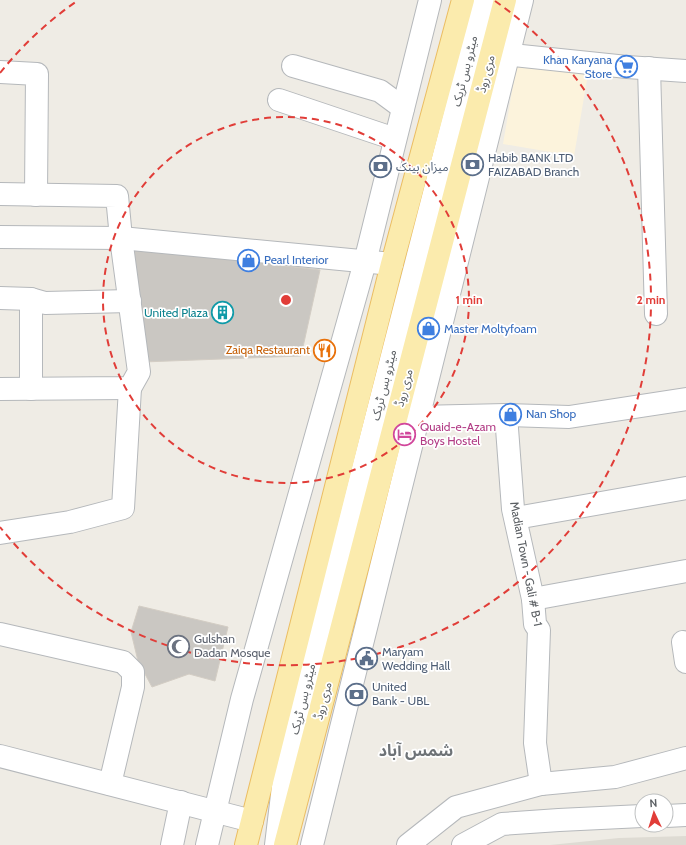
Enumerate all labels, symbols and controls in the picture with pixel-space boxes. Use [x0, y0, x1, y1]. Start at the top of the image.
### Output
street label: میٹرو بس ٹریک [448, 34, 481, 108]
place label: Khan Karyana Store [543, 52, 612, 81]
street label: مری روڈ [473, 53, 498, 94]
supermarket icon: Khan Karyana Store [614, 54, 640, 80]
place label: Habib BANK LTD FAIZABAD Branch [488, 150, 579, 179]
bank icon: Habib BANK LTD FAIZABAD Branch [460, 152, 486, 178]
bank icon: میزان بینک [368, 154, 394, 180]
place label: میزان بینک [396, 159, 449, 174]
shop icon: Pearl Interior [236, 247, 262, 273]
place label: Pearl Interior [264, 252, 329, 267]
text: 1 min [455, 292, 483, 307]
text: 2 min [637, 292, 665, 307]
centre of rings [279, 293, 293, 307]
building icon: United Plaza [210, 300, 236, 326]
place label: United Plaza [144, 305, 208, 320]
shop icon: Master Moltyfoam [416, 316, 442, 342]
place label: Master Moltyfoam [444, 321, 537, 336]
restaurant icon: Zaiqa Restaurant [312, 337, 338, 363]
place label: Zaiqa Restaurant [226, 342, 310, 357]
street label: میٹرو بس ٹریک [367, 348, 400, 422]
street label: مری روڈ [391, 367, 416, 408]
shop icon: Nan Shop [498, 401, 524, 427]
place label: Nan Shop [526, 406, 577, 421]
place label: Quaid-e-Azam Boys Hostel [420, 419, 496, 448]
hotel icon: Quaid-e-Azam Boys Hostel [392, 421, 418, 447]
street label: Madian Town - Gali # B-1 [507, 500, 546, 628]
place label: Gulshan Dadan Mosque [194, 631, 271, 660]
mosque icon: Gulshan Dadan Mosque [166, 633, 192, 659]
place label: Maryam Wedding Hall [382, 644, 450, 673]
public building icon: Maryam Wedding Hall [354, 646, 380, 672]
street label: میٹرو بس ٹریک [286, 662, 319, 736]
place label: United Bank - UBL [372, 679, 429, 708]
street label: مری روڈ [310, 680, 335, 721]
bank icon: United Bank - UBL [343, 681, 369, 707]
district label: شمس آباد [379, 741, 453, 760]
north arrow [634, 793, 674, 833]
text: N [649, 796, 658, 810]

